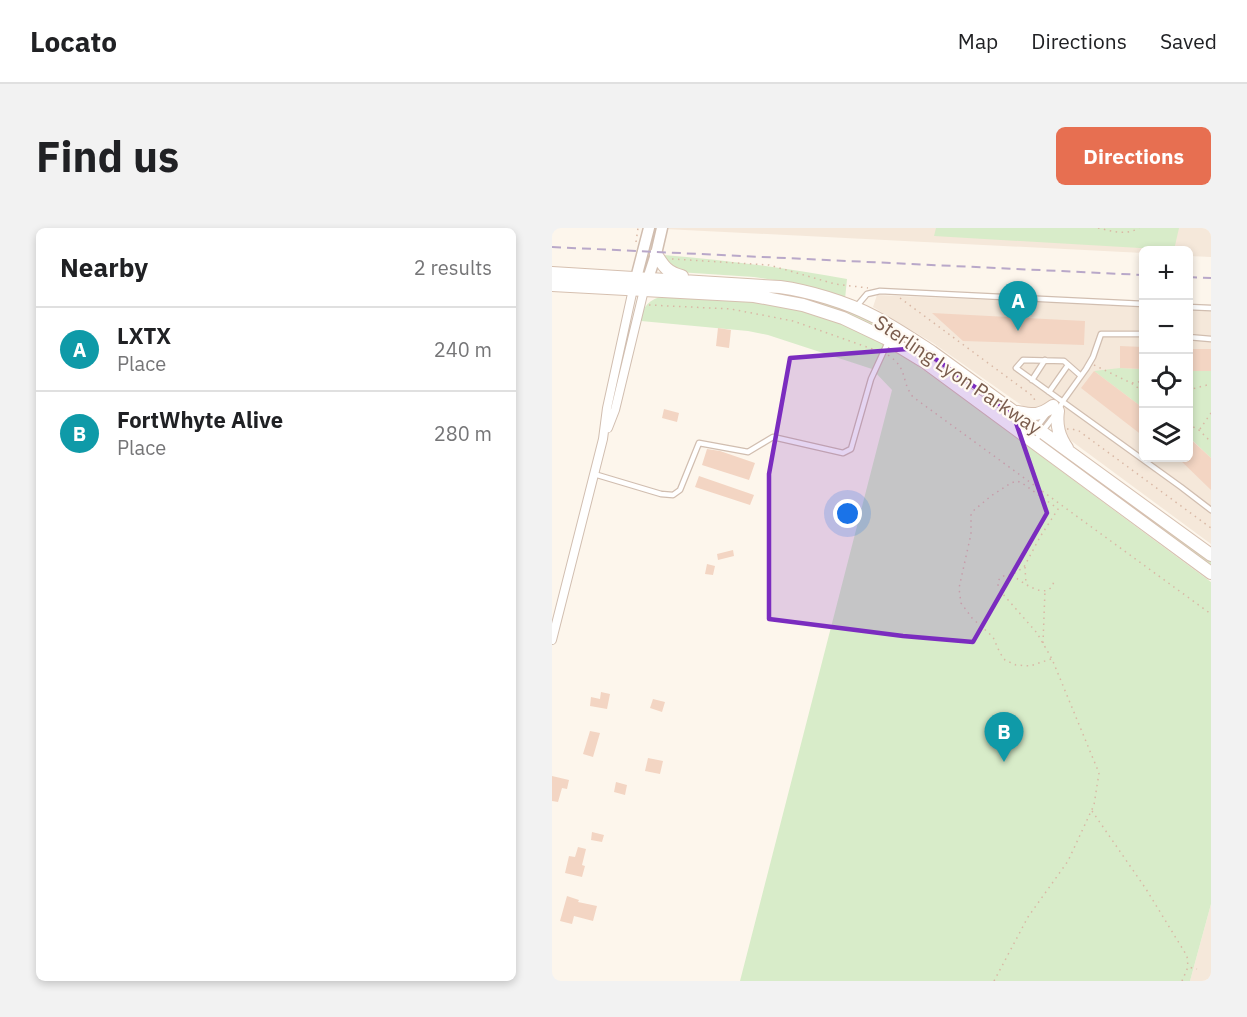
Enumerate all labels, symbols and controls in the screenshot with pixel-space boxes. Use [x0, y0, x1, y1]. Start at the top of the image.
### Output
text: Locato [30, 23, 117, 60]
text: Map [958, 27, 998, 55]
text: Directions [1031, 27, 1127, 55]
text: Saved [1160, 27, 1217, 55]
button: Directions [1056, 127, 1211, 185]
text: Find us [36, 129, 179, 184]
map controls [1139, 246, 1193, 462]
button: + [1139, 246, 1193, 300]
text: Nearby [60, 250, 148, 284]
text: 2 results [414, 254, 492, 281]
pin: A [998, 282, 1038, 331]
button: − [1139, 300, 1193, 354]
street label: Sterling Lyon Parkway [869, 308, 1047, 441]
text: LXTX [117, 321, 171, 350]
text: A [73, 336, 86, 363]
text: 240 m [434, 336, 492, 363]
text: Place [117, 350, 166, 377]
button: locate [1139, 354, 1193, 408]
text: FortWhyte Alive [117, 405, 283, 434]
button: layers [1139, 408, 1193, 462]
text: B [73, 420, 86, 447]
text: 280 m [434, 420, 492, 447]
text: Place [117, 434, 166, 461]
your location [833, 499, 862, 528]
pin: B [984, 712, 1024, 762]

